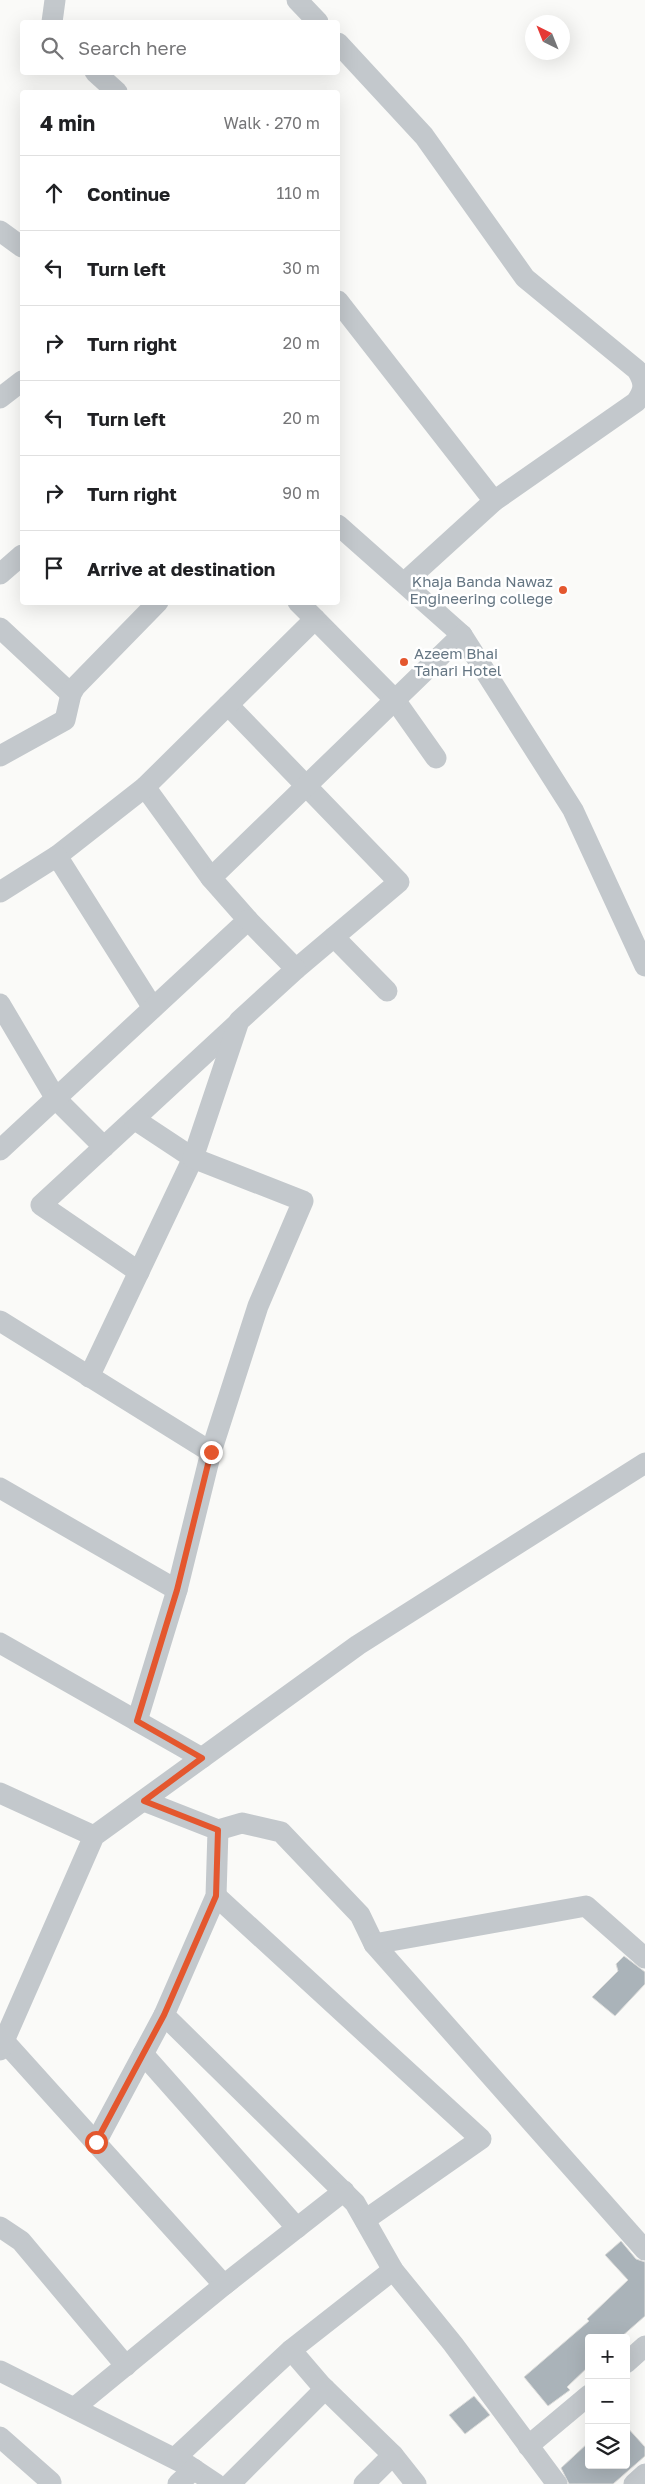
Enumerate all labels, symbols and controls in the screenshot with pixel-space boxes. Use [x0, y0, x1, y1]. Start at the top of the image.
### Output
north arrow [525, 15, 570, 60]
search box [20, 20, 340, 75]
icon: search [38, 34, 66, 62]
text: Search here [78, 36, 187, 59]
text: 4 min [40, 110, 95, 136]
text: Walk · 270 m [223, 113, 320, 133]
icon: ahead [40, 179, 68, 207]
text: Continue [87, 182, 170, 205]
text: 110 m [276, 183, 320, 203]
icon: left [40, 254, 68, 282]
text: Turn left [87, 257, 166, 280]
text: 30 m [283, 258, 320, 278]
icon: right [40, 329, 68, 357]
text: Turn right [87, 332, 177, 355]
text: 20 m [283, 333, 320, 353]
icon: left [40, 404, 68, 432]
text: Turn left [87, 407, 166, 430]
text: 20 m [283, 408, 320, 428]
icon: right [40, 479, 68, 507]
text: Turn right [87, 482, 177, 505]
text: 90 m [282, 483, 320, 503]
icon: arrive [40, 554, 68, 582]
text: Arrive at destination [87, 557, 275, 580]
place label: Khaja Banda Nawaz Engineering college [409, 572, 553, 607]
marker: Khaja Banda Nawaz Engineering college [557, 584, 569, 596]
place label: Azeem Bhai Tahari Hotel [414, 644, 502, 679]
marker: Azeem Bhai Tahari Hotel [398, 656, 410, 668]
route end [200, 1441, 223, 1464]
route start [85, 2131, 108, 2154]
map controls [585, 2334, 630, 2469]
button: + [585, 2334, 630, 2379]
button: − [585, 2379, 630, 2424]
button: layers [585, 2424, 630, 2469]

